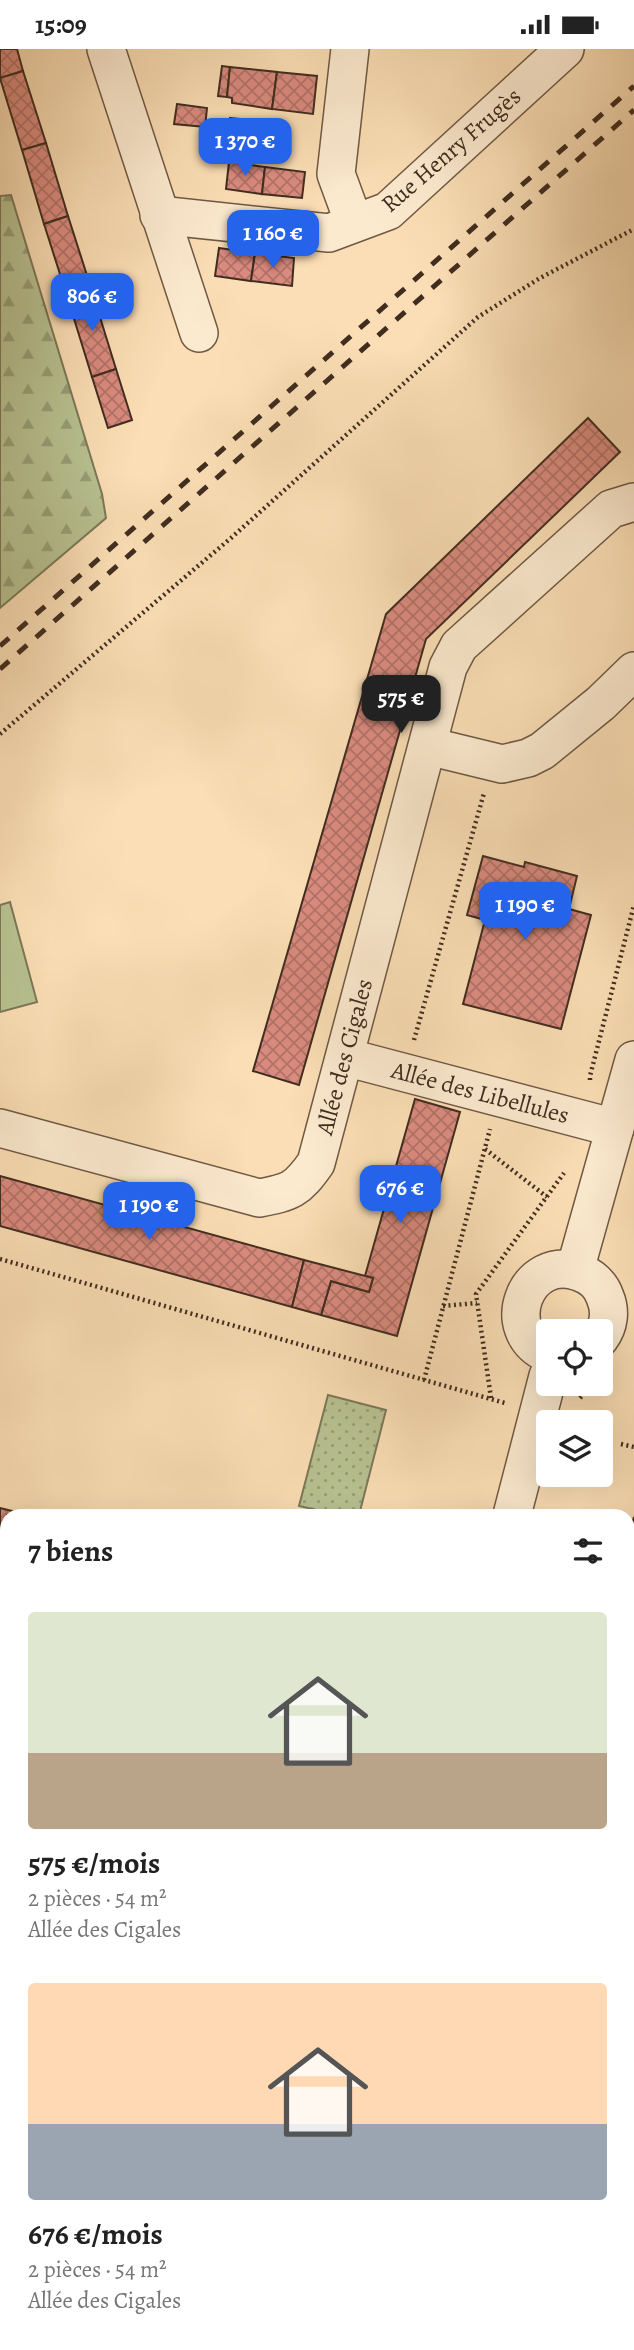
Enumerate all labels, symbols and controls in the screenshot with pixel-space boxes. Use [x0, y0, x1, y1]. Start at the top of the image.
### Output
text: 15:09 [35, 7, 87, 42]
street label: Rue Henry Frugès [374, 80, 528, 220]
pin: 1 370 € [180, 118, 310, 178]
text: 1 370 € [215, 125, 275, 156]
pin: 1 160 € [208, 211, 338, 270]
text: 1 160 € [243, 217, 303, 248]
pin: 806 € [43, 273, 141, 333]
text: 806 € [67, 280, 117, 311]
pin: 575 € [352, 675, 450, 735]
text: 575 € [378, 682, 424, 713]
pin: 1 190 € [460, 883, 590, 942]
text: 1 190 € [495, 889, 555, 920]
street label: Allée des Cigales [308, 975, 380, 1139]
street label: Allée des Libellules [387, 1054, 573, 1131]
pin: 676 € [351, 1165, 449, 1225]
text: 676 € [376, 1172, 424, 1203]
pin: 1 190 € [84, 1183, 214, 1242]
text: 1 190 € [119, 1189, 179, 1220]
map controls [536, 1319, 613, 1487]
button: locate [536, 1319, 613, 1396]
button: layers [536, 1410, 613, 1487]
text: 7 biens [28, 1531, 113, 1571]
icon: filters [569, 1532, 607, 1570]
icon: home [255, 1658, 381, 1784]
text: 575 €/mois [28, 1843, 160, 1883]
text: 2 pièces · 54 m² [28, 1883, 167, 1914]
text: Allée des Cigales [28, 1914, 181, 1945]
icon: home [255, 2029, 381, 2155]
text: 676 €/mois [28, 2214, 163, 2254]
text: 2 pièces · 54 m² [28, 2254, 167, 2285]
text: Allée des Cigales [28, 2285, 181, 2316]

